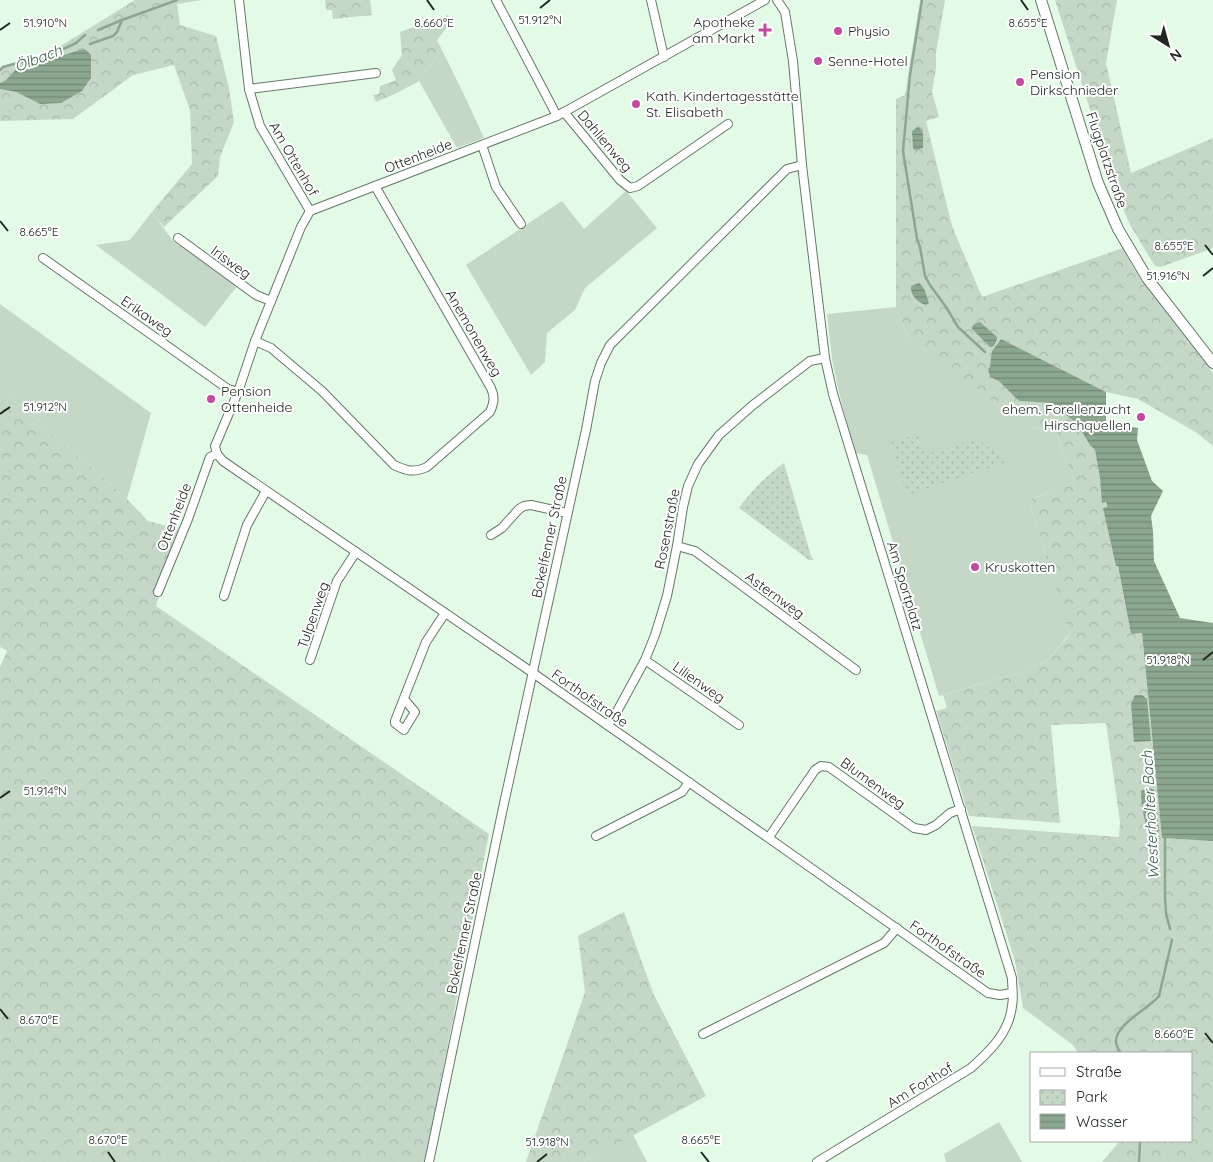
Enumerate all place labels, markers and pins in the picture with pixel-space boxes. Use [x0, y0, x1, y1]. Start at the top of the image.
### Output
place label: Apotheke am Markt [692, 13, 755, 47]
place label: Physio [848, 22, 890, 40]
marker: Apotheke am Markt [759, 24, 771, 36]
marker: Physio [832, 25, 844, 37]
place label: Senne-Hotel [828, 52, 908, 70]
marker: Senne-Hotel [812, 55, 824, 67]
place label: Pension Dirkschnieder [1030, 65, 1119, 99]
marker: Pension Dirkschnieder [1014, 76, 1026, 88]
place label: Kath. Kindertagesstätte St. Elisabeth [646, 87, 799, 121]
marker: Kath. Kindertagesstätte St. Elisabeth [630, 98, 642, 110]
place label: Pension Ottenheide [221, 382, 292, 416]
marker: Pension Ottenheide [205, 393, 217, 405]
place label: ehem. Forellenzucht Hirschquellen [1002, 400, 1131, 434]
marker: ehem. Forellenzucht Hirschquellen [1135, 411, 1147, 423]
place label: Kruskotten [985, 558, 1055, 576]
marker: Kruskotten [969, 561, 981, 573]

